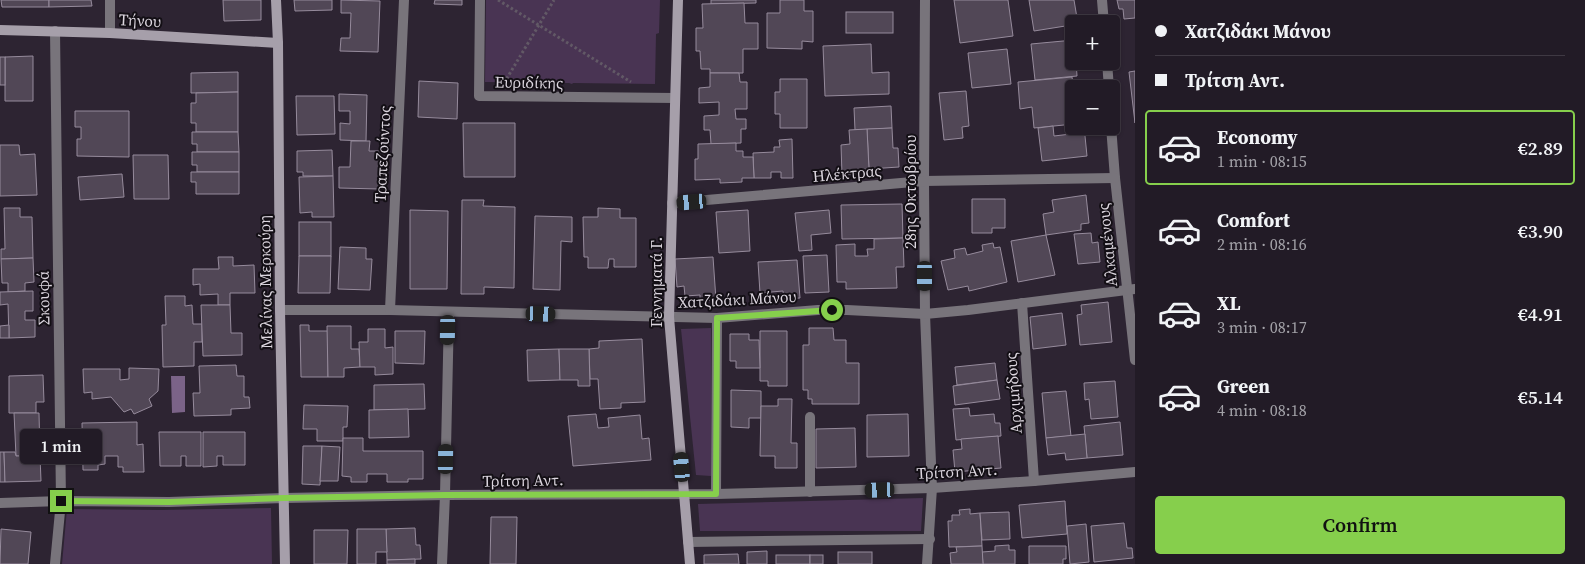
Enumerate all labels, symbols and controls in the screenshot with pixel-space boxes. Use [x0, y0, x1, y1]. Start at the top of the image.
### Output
street label: Τήνου [118, 8, 162, 32]
map controls [1065, 15, 1120, 135]
button: + [1065, 15, 1120, 70]
text: Χατζιδάκι Μάνου [1185, 18, 1331, 44]
text: Τρίτση Αντ. [1185, 67, 1285, 93]
street label: Ευριδίκης [495, 70, 563, 94]
button: − [1065, 80, 1120, 135]
street label: Τραπεζούντος [368, 105, 396, 203]
text: Economy [1217, 124, 1298, 150]
icon: car [1157, 125, 1202, 170]
street label: 28ης Οκτωβρίου [899, 135, 921, 249]
text: €2.89 [1518, 135, 1563, 161]
text: 1 min · 08:15 [1217, 150, 1307, 172]
street label: Ηλέκτρας [812, 159, 882, 187]
car [676, 193, 707, 211]
street label: Αλκαμένους [1092, 202, 1122, 288]
text: Comfort [1217, 207, 1290, 233]
icon: car [1157, 208, 1202, 253]
street label: Μελίνας Μερκούρη [253, 215, 277, 349]
text: €3.90 [1518, 218, 1563, 244]
text: 2 min · 08:16 [1217, 233, 1307, 255]
street label: Γεννηματά Γ. [645, 237, 667, 327]
car [917, 261, 932, 291]
street label: Σκουφά [32, 271, 54, 325]
street label: Χατζιδάκι Μάνου [677, 285, 797, 313]
text: XL [1217, 290, 1240, 316]
icon: car [1157, 291, 1202, 336]
route start [821, 299, 843, 321]
text: €4.91 [1518, 301, 1563, 327]
car [525, 306, 556, 322]
car [440, 315, 455, 345]
text: 3 min · 08:17 [1217, 316, 1307, 338]
street label: Αρχιμήδους [999, 352, 1027, 434]
text: Green [1217, 373, 1270, 399]
icon: car [1157, 374, 1202, 419]
text: €5.14 [1518, 384, 1563, 410]
text: 4 min · 08:18 [1217, 399, 1307, 421]
callout: 1 min [20, 428, 102, 464]
text: 1 min [40, 435, 82, 457]
car [438, 444, 453, 474]
car [673, 451, 690, 483]
street label: Τρίτση Αντ. [916, 458, 998, 484]
street label: Τρίτση Αντ. [482, 468, 564, 492]
car [864, 482, 895, 498]
route end [50, 490, 72, 512]
button: Confirm [1155, 496, 1565, 554]

